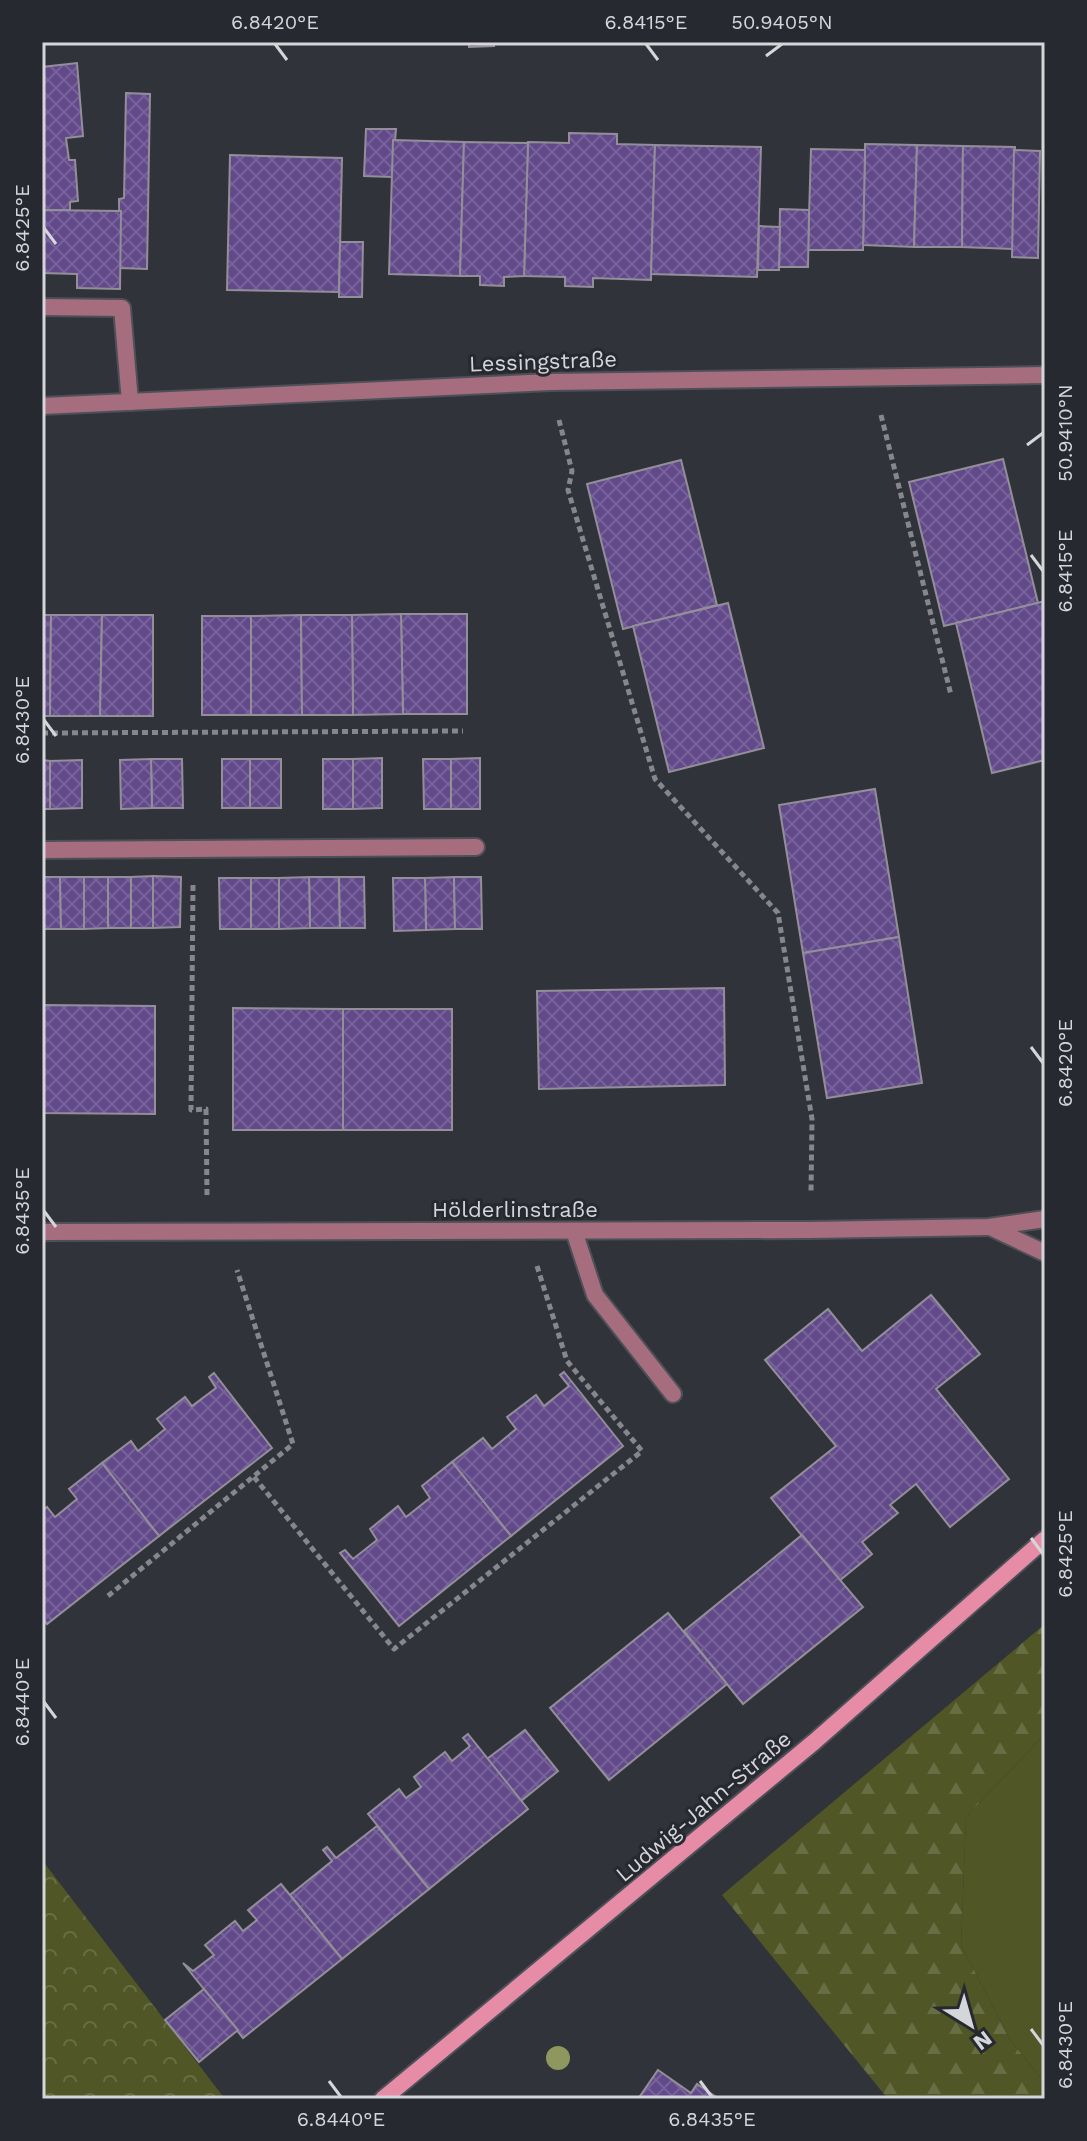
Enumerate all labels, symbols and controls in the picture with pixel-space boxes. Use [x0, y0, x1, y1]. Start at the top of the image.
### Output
text: 6.8420°E [231, 10, 319, 34]
text: 6.8415°E [604, 10, 688, 34]
text: 50.9405°N [731, 10, 833, 34]
text: 6.8425°E [10, 184, 34, 272]
street label: Lessingstraße [469, 346, 617, 377]
text: 50.9410°N [1053, 384, 1077, 482]
text: 6.8415°E [1053, 529, 1077, 613]
text: 6.8430°E [10, 676, 34, 764]
text: 6.8420°E [1053, 1019, 1077, 1107]
text: 6.8435°E [10, 1167, 34, 1255]
street label: Hölderlinstraße [432, 1197, 598, 1222]
text: 6.8425°E [1053, 1510, 1077, 1598]
text: 6.8440°E [10, 1658, 34, 1746]
street label: Ludwig-Jahn-Straße [611, 1726, 796, 1887]
north arrow [931, 1985, 1011, 2065]
text: 6.8430°E [1053, 2001, 1077, 2089]
text: N [969, 2026, 997, 2055]
text: 6.8440°E [297, 2107, 385, 2131]
text: 6.8435°E [668, 2107, 756, 2131]

